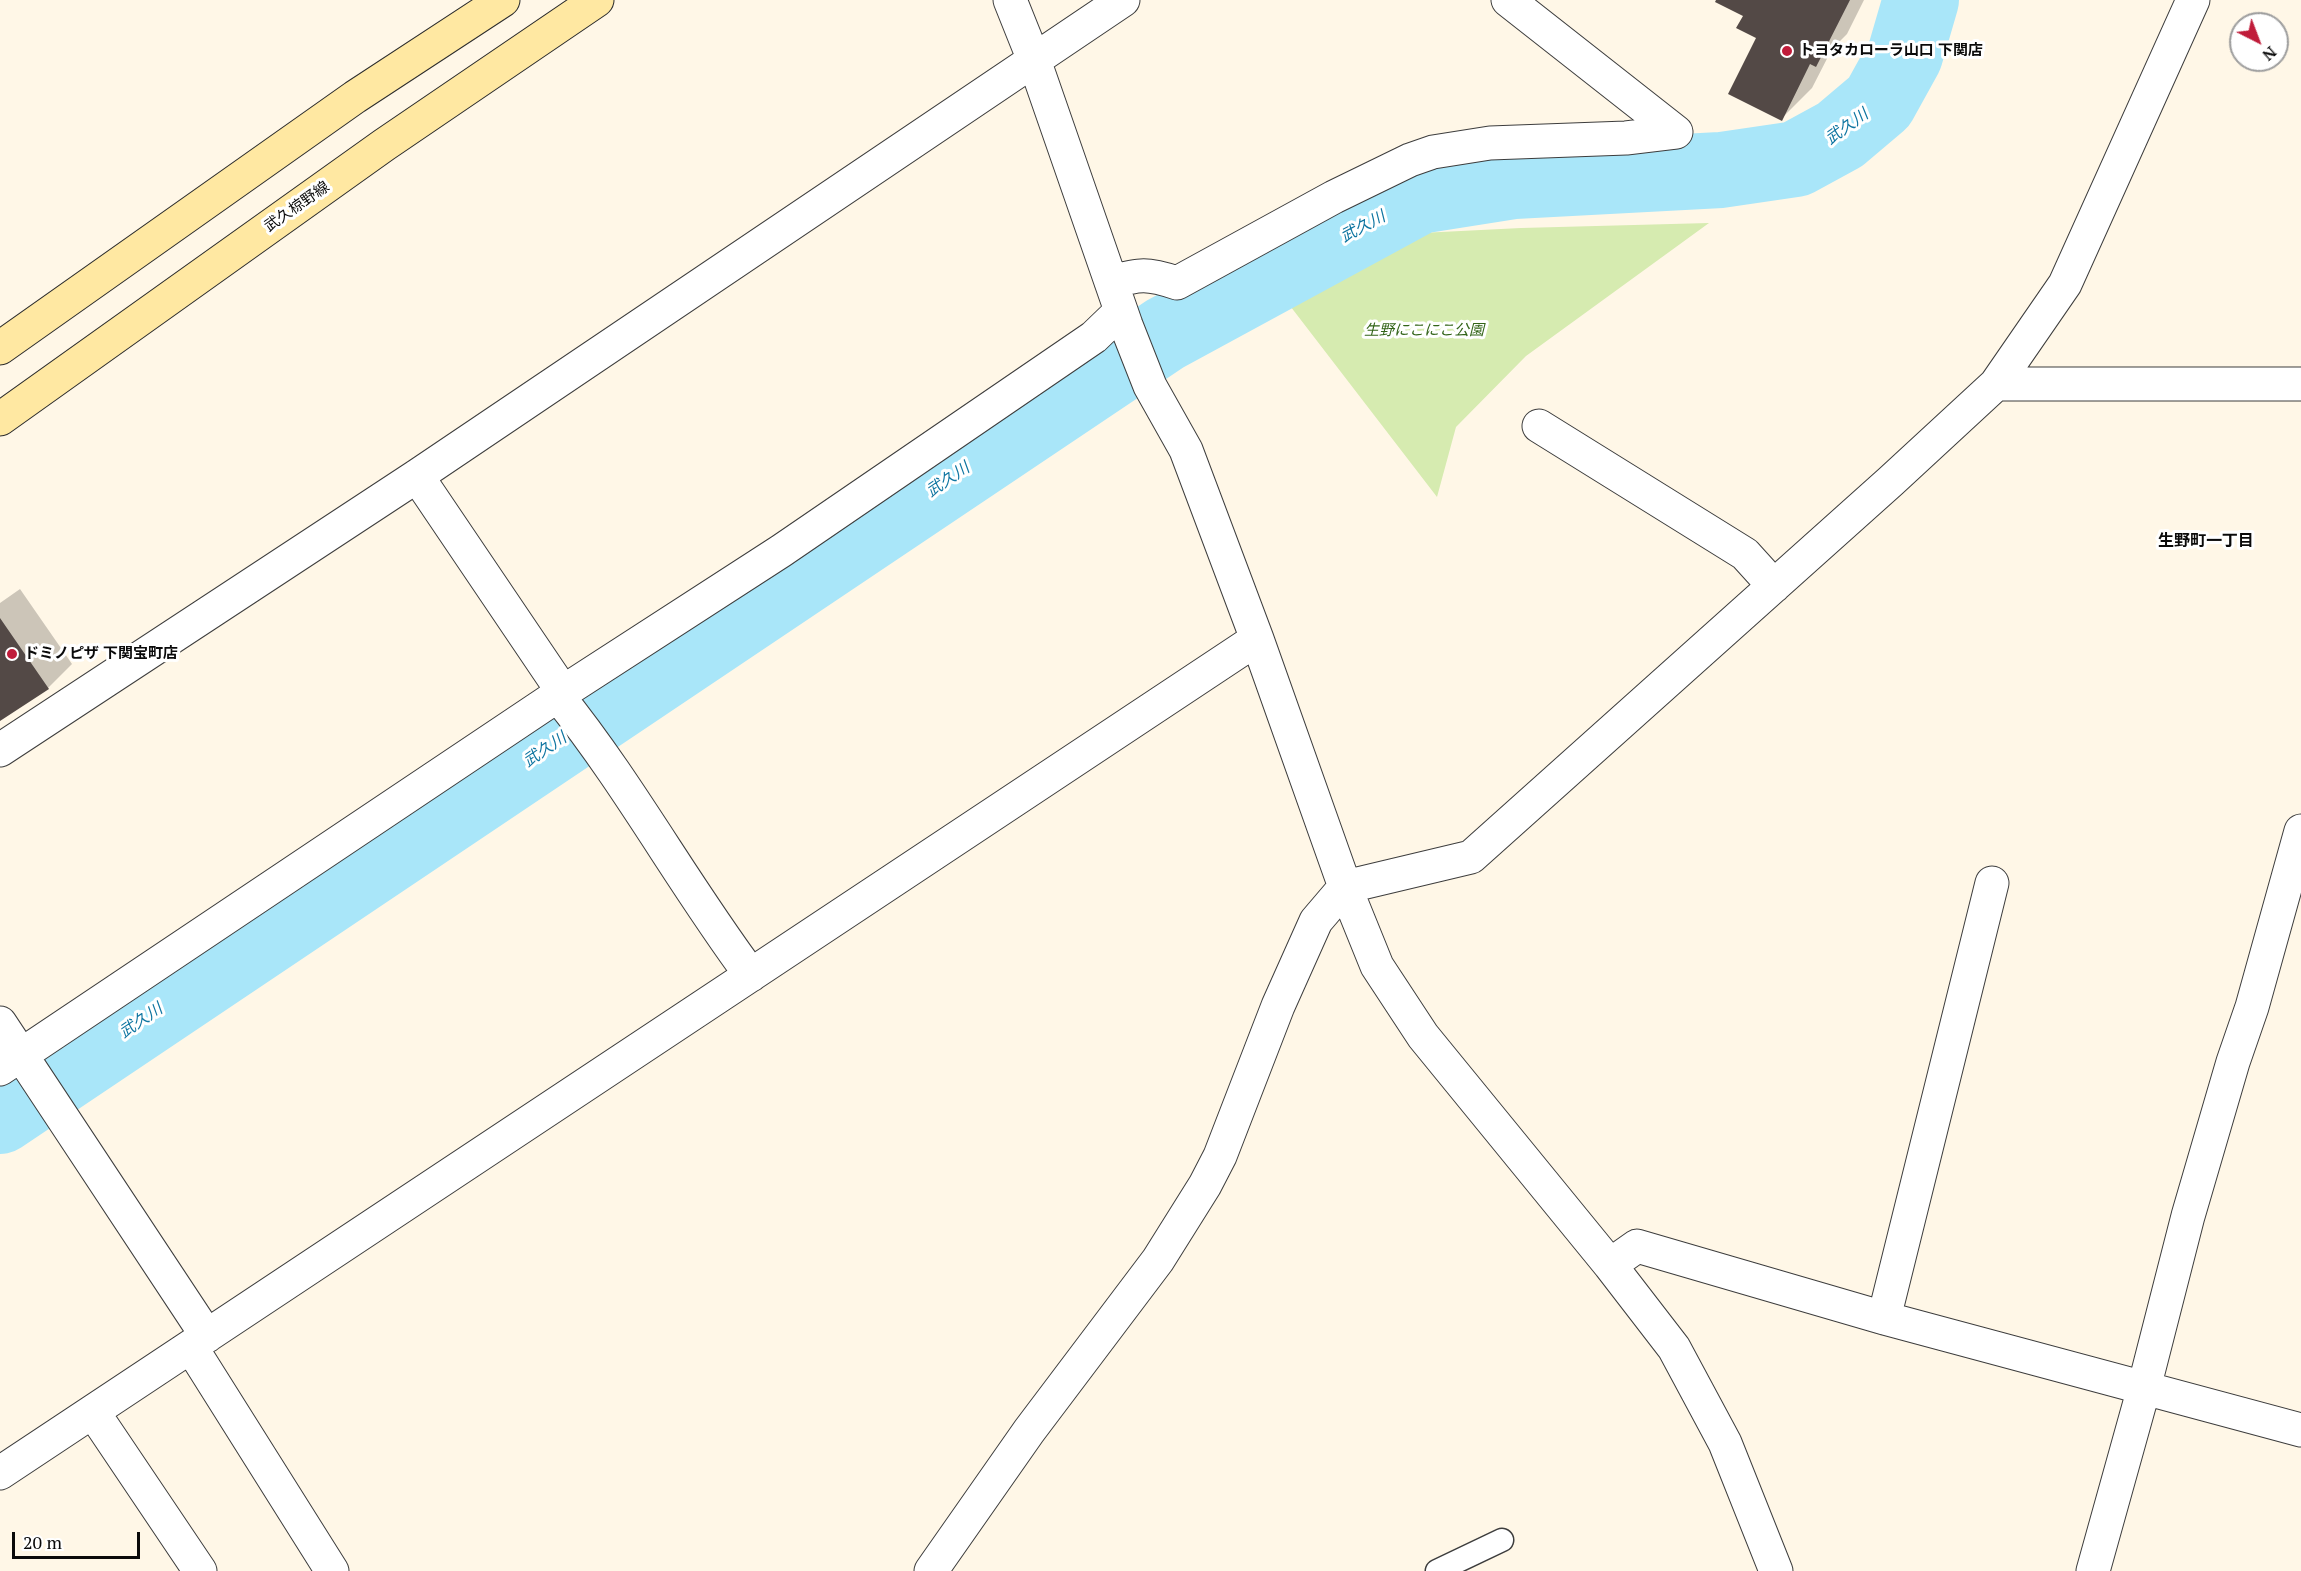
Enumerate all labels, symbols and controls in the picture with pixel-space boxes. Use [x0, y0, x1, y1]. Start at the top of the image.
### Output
north arrow [2229, 12, 2289, 72]
place label: トヨタカローラ山口 下関店 [1799, 42, 1983, 60]
text: N [2258, 42, 2282, 66]
marker: トヨタカローラ山口 下関店 [1780, 44, 1794, 58]
water label: 武久川 [1822, 105, 1872, 149]
street label: 武久椋野線 [261, 178, 333, 236]
water label: 武久川 [1337, 207, 1389, 247]
park label: 生野にこにこ公園 [1364, 322, 1484, 340]
water label: 武久川 [923, 459, 973, 501]
district label: 生野町一丁目 [2158, 531, 2254, 551]
place label: ドミノピザ 下関宝町店 [24, 645, 178, 663]
marker: ドミノピザ 下関宝町店 [5, 647, 19, 661]
water label: 武久川 [520, 729, 570, 771]
water label: 武久川 [116, 1000, 166, 1042]
scale bar [15, 1520, 142, 1558]
text: 20 m [23, 1530, 62, 1554]

